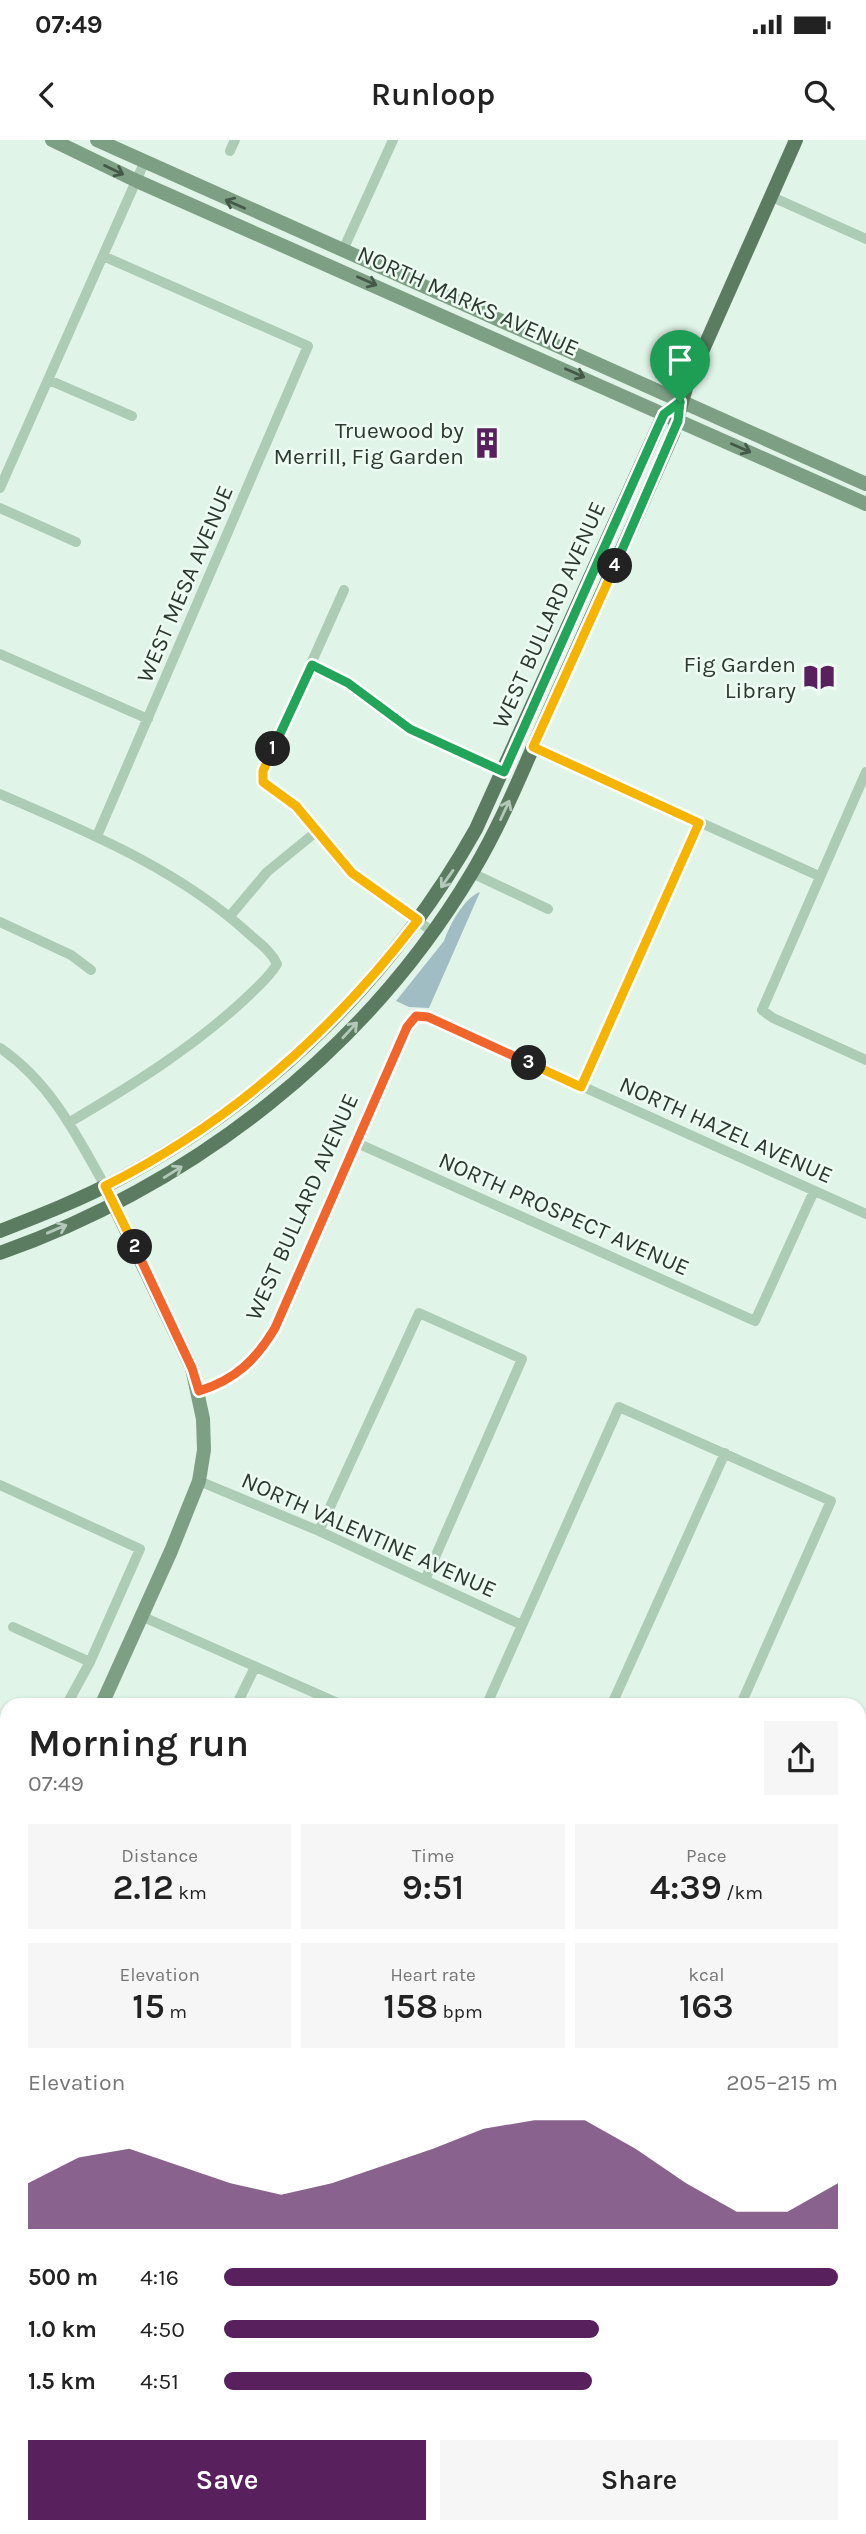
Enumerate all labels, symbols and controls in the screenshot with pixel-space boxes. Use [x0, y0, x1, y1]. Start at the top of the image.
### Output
text: 07:49 [35, 9, 103, 40]
icon: back [28, 76, 66, 114]
text: Runloop [371, 76, 495, 113]
icon: search [800, 76, 838, 114]
one-way arrow [103, 164, 124, 177]
one-way arrow [225, 197, 247, 210]
street label: NORTH MARKS AVENUE [353, 240, 583, 362]
one-way arrow [355, 275, 377, 288]
pin [650, 330, 710, 402]
icon: arrive [661, 341, 699, 379]
one-way arrow [564, 367, 585, 380]
place label: Truewood by Merrill, Fig Garden [274, 417, 464, 470]
building icon: Truewood by Merrill, Fig Garden [470, 426, 504, 460]
one-way arrow [730, 442, 751, 455]
street label: WEST MESA AVENUE [131, 481, 239, 687]
street label: WEST BULLARD AVENUE [487, 497, 611, 733]
pin: 4 [598, 548, 632, 584]
text: 4 [609, 554, 620, 576]
place label: Fig Garden Library [684, 651, 796, 704]
library icon: Fig Garden Library [802, 660, 836, 694]
pin: 1 [256, 732, 290, 766]
text: 1 [269, 737, 276, 759]
one-way arrow [498, 800, 512, 821]
one-way arrow [440, 869, 454, 888]
one-way arrow [342, 1022, 359, 1039]
pin: 3 [512, 1046, 546, 1080]
text: 3 [523, 1051, 534, 1073]
street label: NORTH HAZEL AVENUE [615, 1071, 837, 1189]
street label: WEST BULLARD AVENUE [240, 1089, 364, 1325]
street label: NORTH PROSPECT AVENUE [435, 1146, 693, 1282]
one-way arrow [163, 1164, 183, 1178]
one-way arrow [46, 1222, 67, 1235]
pin: 2 [118, 1230, 152, 1264]
text: 2 [129, 1235, 140, 1257]
street label: NORTH VALENTINE AVENUE [237, 1467, 501, 1603]
text: Morning run [28, 1721, 249, 1766]
button: share [764, 1721, 838, 1795]
text: 07:49 [28, 1770, 84, 1797]
text: Distance [121, 1845, 198, 1867]
text: Time [412, 1845, 454, 1867]
text: Pace [686, 1845, 727, 1867]
text: 2.12 [113, 1867, 174, 1908]
text: 9:51 [402, 1867, 464, 1908]
text: 4:39 [650, 1867, 722, 1908]
text: km [174, 1882, 207, 1904]
text: /km [722, 1882, 763, 1904]
text: Elevation [119, 1964, 200, 1986]
text: Heart rate [390, 1964, 476, 1986]
text: kcal [688, 1964, 724, 1986]
text: 15 [132, 1986, 165, 2027]
text: 158 [383, 1986, 438, 2027]
text: 163 [679, 1986, 734, 2027]
text: m [165, 2001, 187, 2023]
text: bpm [438, 2001, 483, 2023]
text: Elevation [28, 2069, 125, 2096]
text: 205–215 m [726, 2069, 838, 2096]
text: 500 m [28, 2264, 98, 2291]
text: 4:16 [140, 2264, 179, 2291]
text: 1.0 km [28, 2316, 97, 2343]
text: 4:50 [140, 2316, 185, 2343]
text: 1.5 km [28, 2368, 96, 2395]
text: 4:51 [140, 2368, 179, 2395]
button: Save [28, 2440, 426, 2520]
button: Share [440, 2440, 838, 2520]

